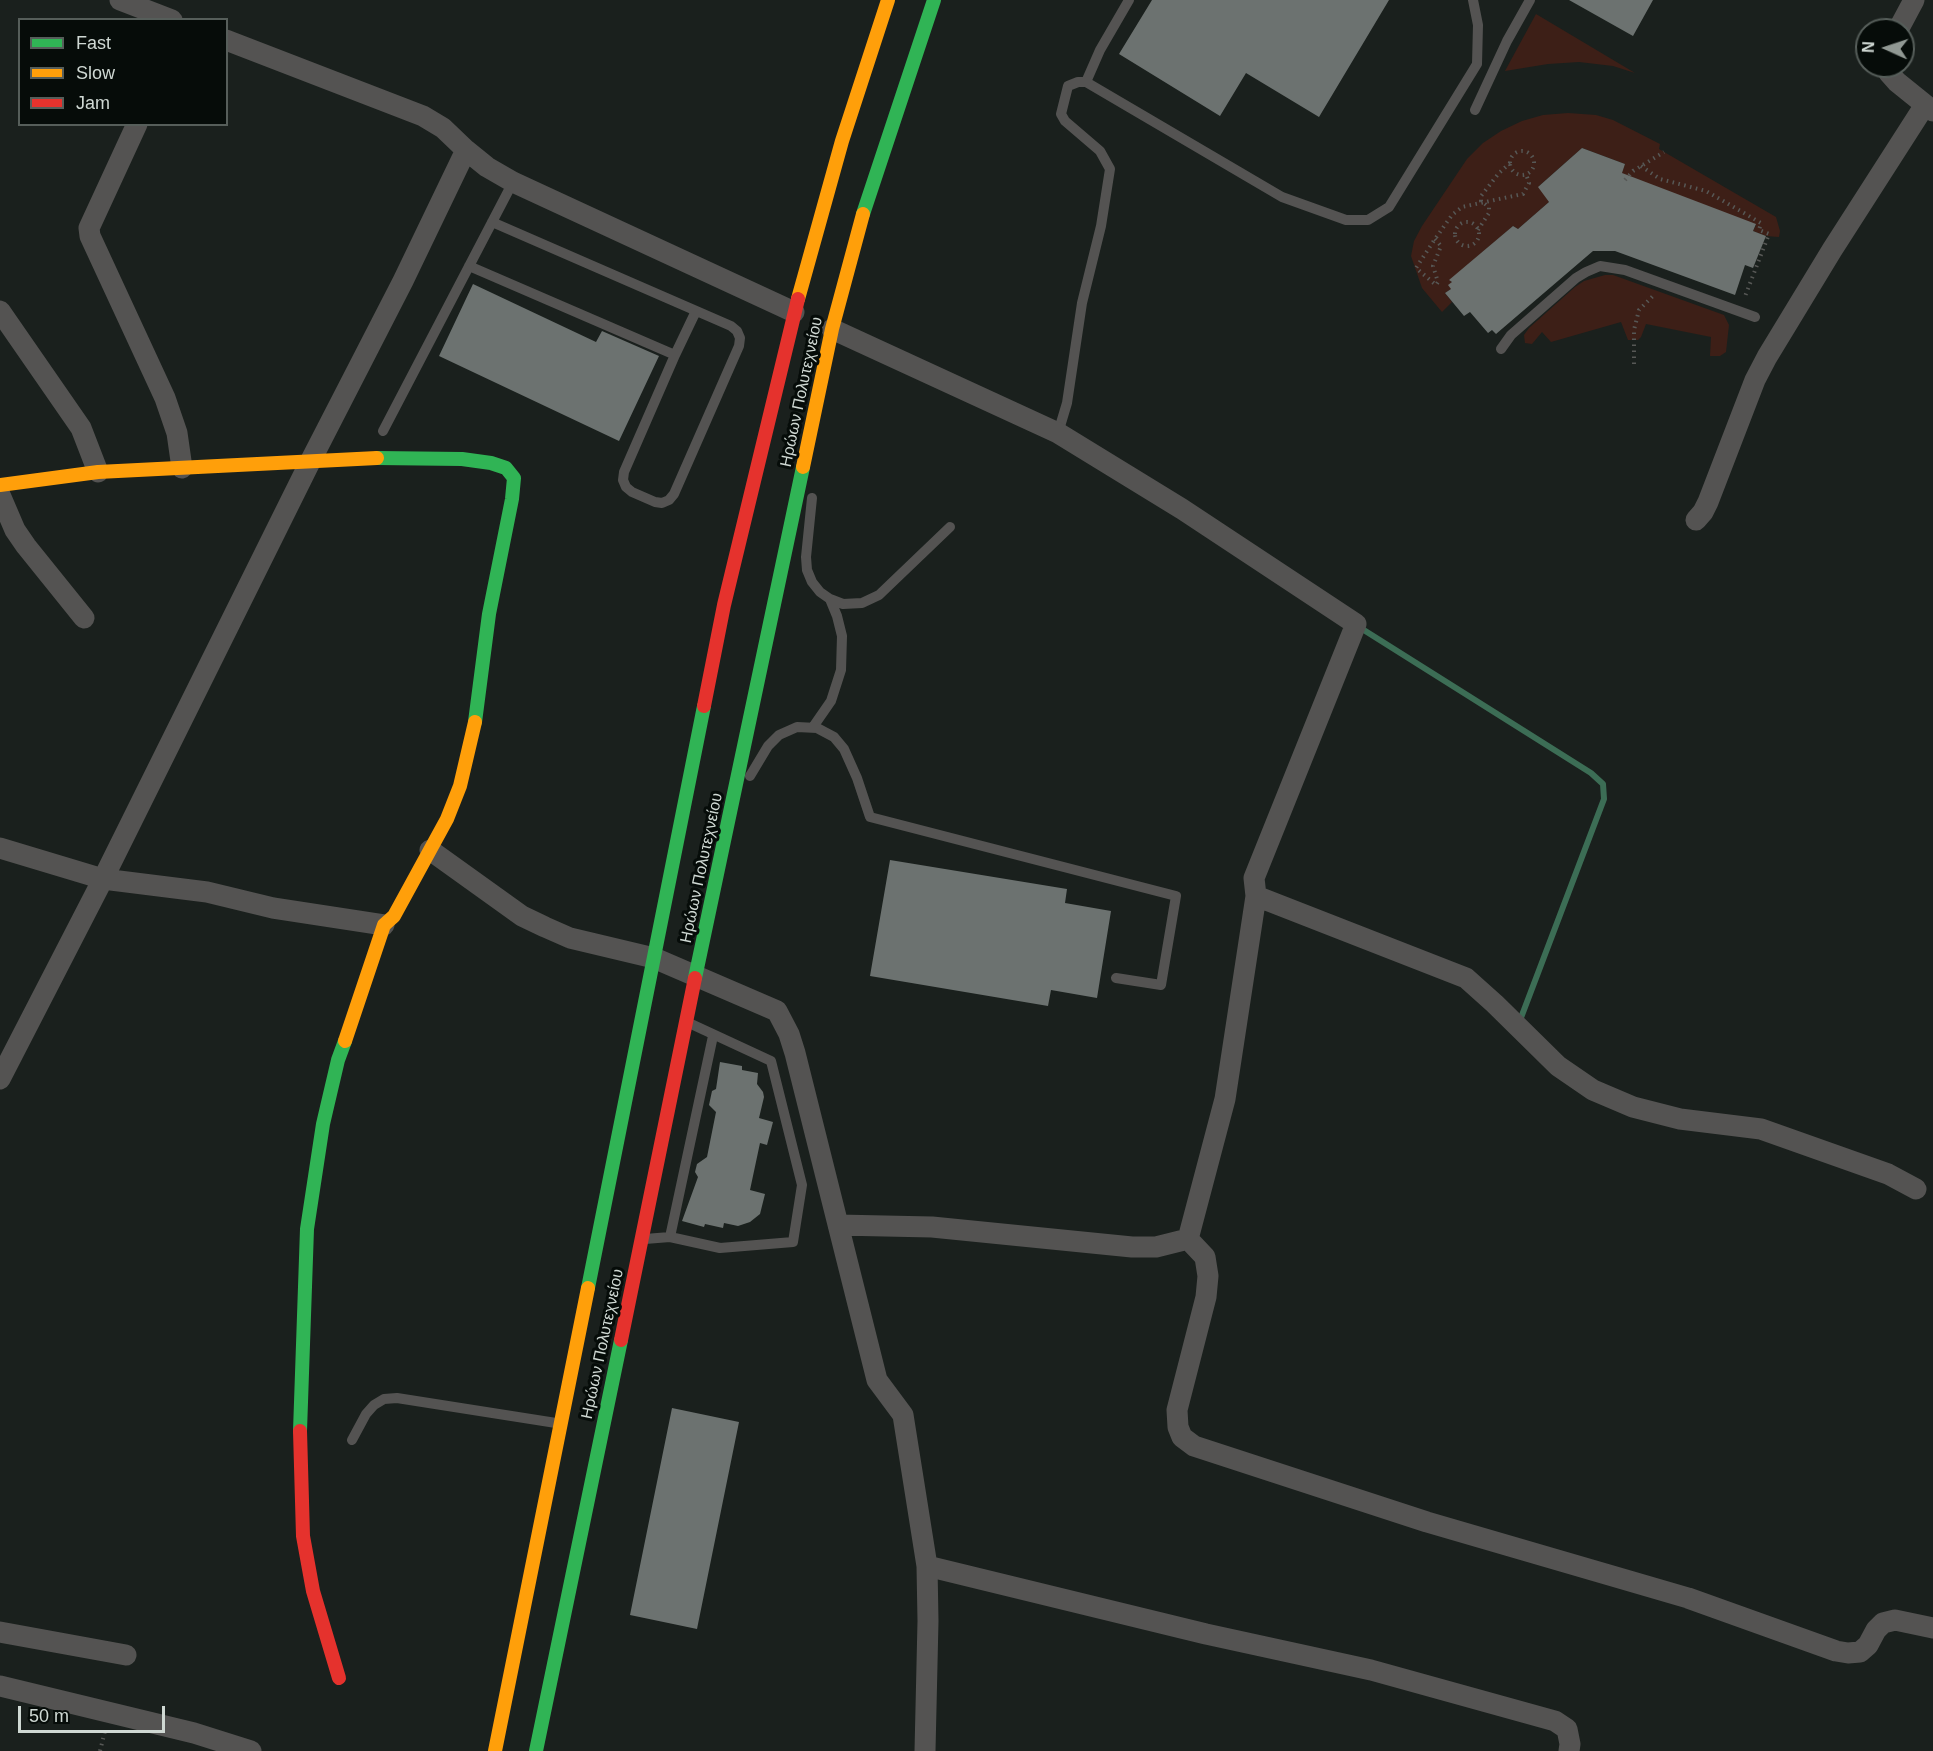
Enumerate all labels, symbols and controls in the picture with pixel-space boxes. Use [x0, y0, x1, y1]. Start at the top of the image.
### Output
legend [18, 18, 228, 126]
north arrow [1855, 18, 1915, 78]
text: Fast [76, 33, 111, 53]
text: N [1860, 41, 1877, 53]
text: Slow [76, 63, 115, 83]
text: Jam [76, 93, 110, 113]
street label: Ηρώων Πολυτεχνείου [777, 315, 827, 469]
street label: Ηρώων Πολυτεχνείου [677, 791, 727, 945]
street label: Ηρώων Πολυτεχνείου [578, 1267, 628, 1421]
scale bar [21, 1694, 168, 1732]
text: 50 m [29, 1706, 69, 1726]

